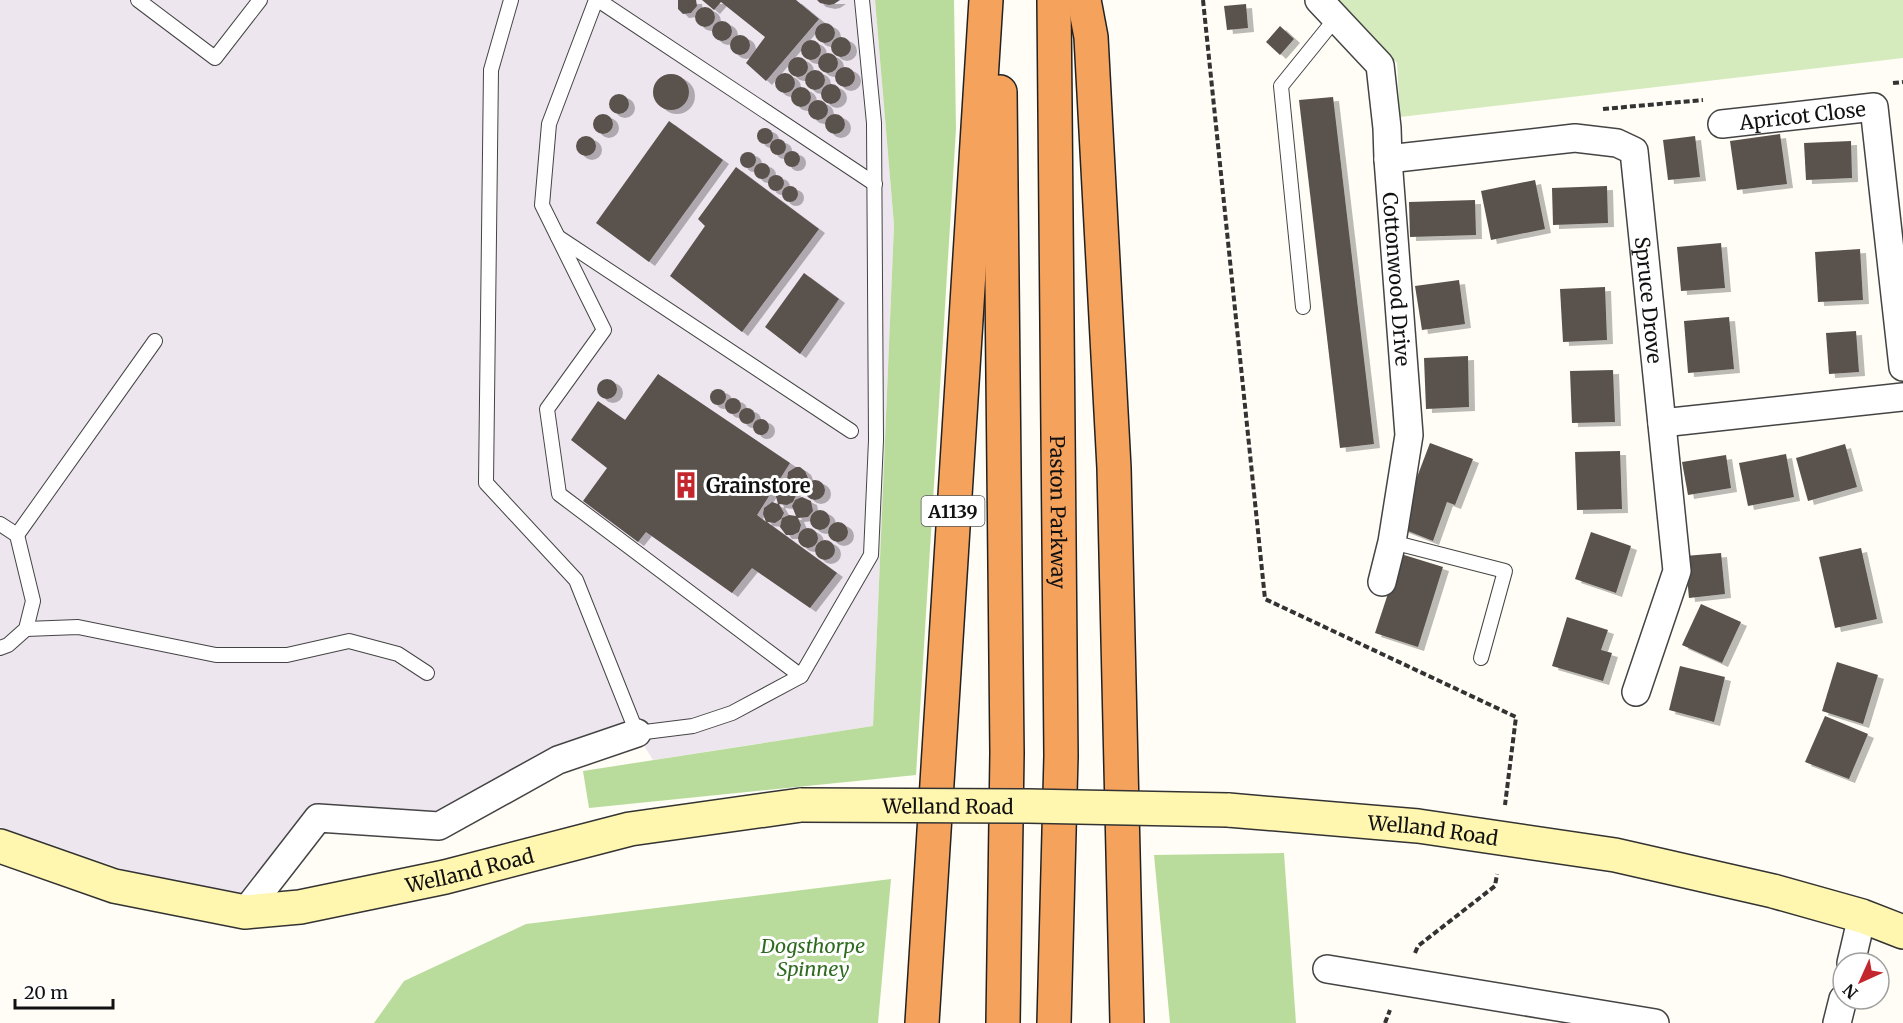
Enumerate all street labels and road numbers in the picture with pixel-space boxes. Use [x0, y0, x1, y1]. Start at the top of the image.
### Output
street label: Apricot Close [1737, 96, 1867, 135]
street label: Cottonwood Drive [1378, 191, 1416, 367]
street label: Spruce Drove [1630, 235, 1668, 365]
street label: Paston Parkway [1046, 435, 1072, 589]
road number: A1139 [922, 496, 984, 526]
street label: Welland Road [881, 793, 1014, 818]
street label: Welland Road [1366, 809, 1500, 850]
street label: Welland Road [402, 842, 536, 898]

